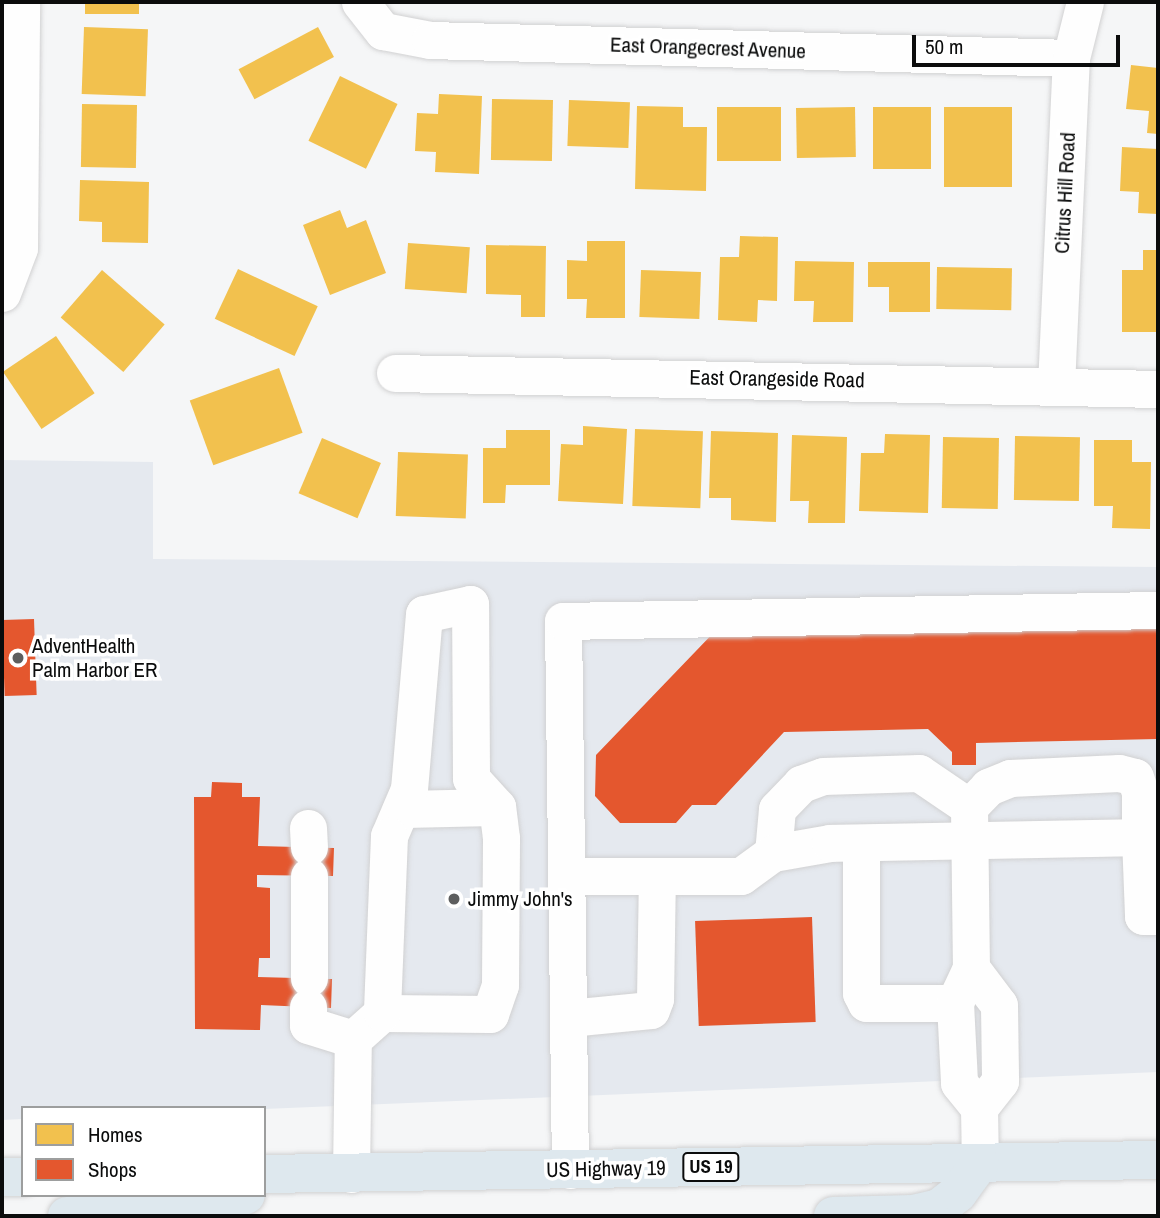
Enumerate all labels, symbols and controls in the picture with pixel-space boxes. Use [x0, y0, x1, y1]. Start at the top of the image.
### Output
scale bar [915, 21, 1123, 65]
street label: East Orangecrest Avenue [609, 32, 807, 64]
text: 50 m [925, 32, 963, 61]
street label: Citrus Hill Road [1049, 132, 1081, 254]
street label: East Orangeside Road [689, 365, 865, 393]
place label: AdventHealth Palm Harbor ER [32, 633, 157, 683]
marker: AdventHealth Palm Harbor ER [10, 650, 26, 666]
place label: Jimmy John's [468, 886, 573, 912]
marker: Jimmy John's [446, 891, 462, 907]
legend [21, 1106, 266, 1197]
text: Homes [88, 1120, 143, 1149]
road number: US 19 [681, 1152, 741, 1182]
text: Shops [88, 1155, 137, 1184]
street label: US Highway 19 [546, 1155, 666, 1183]

